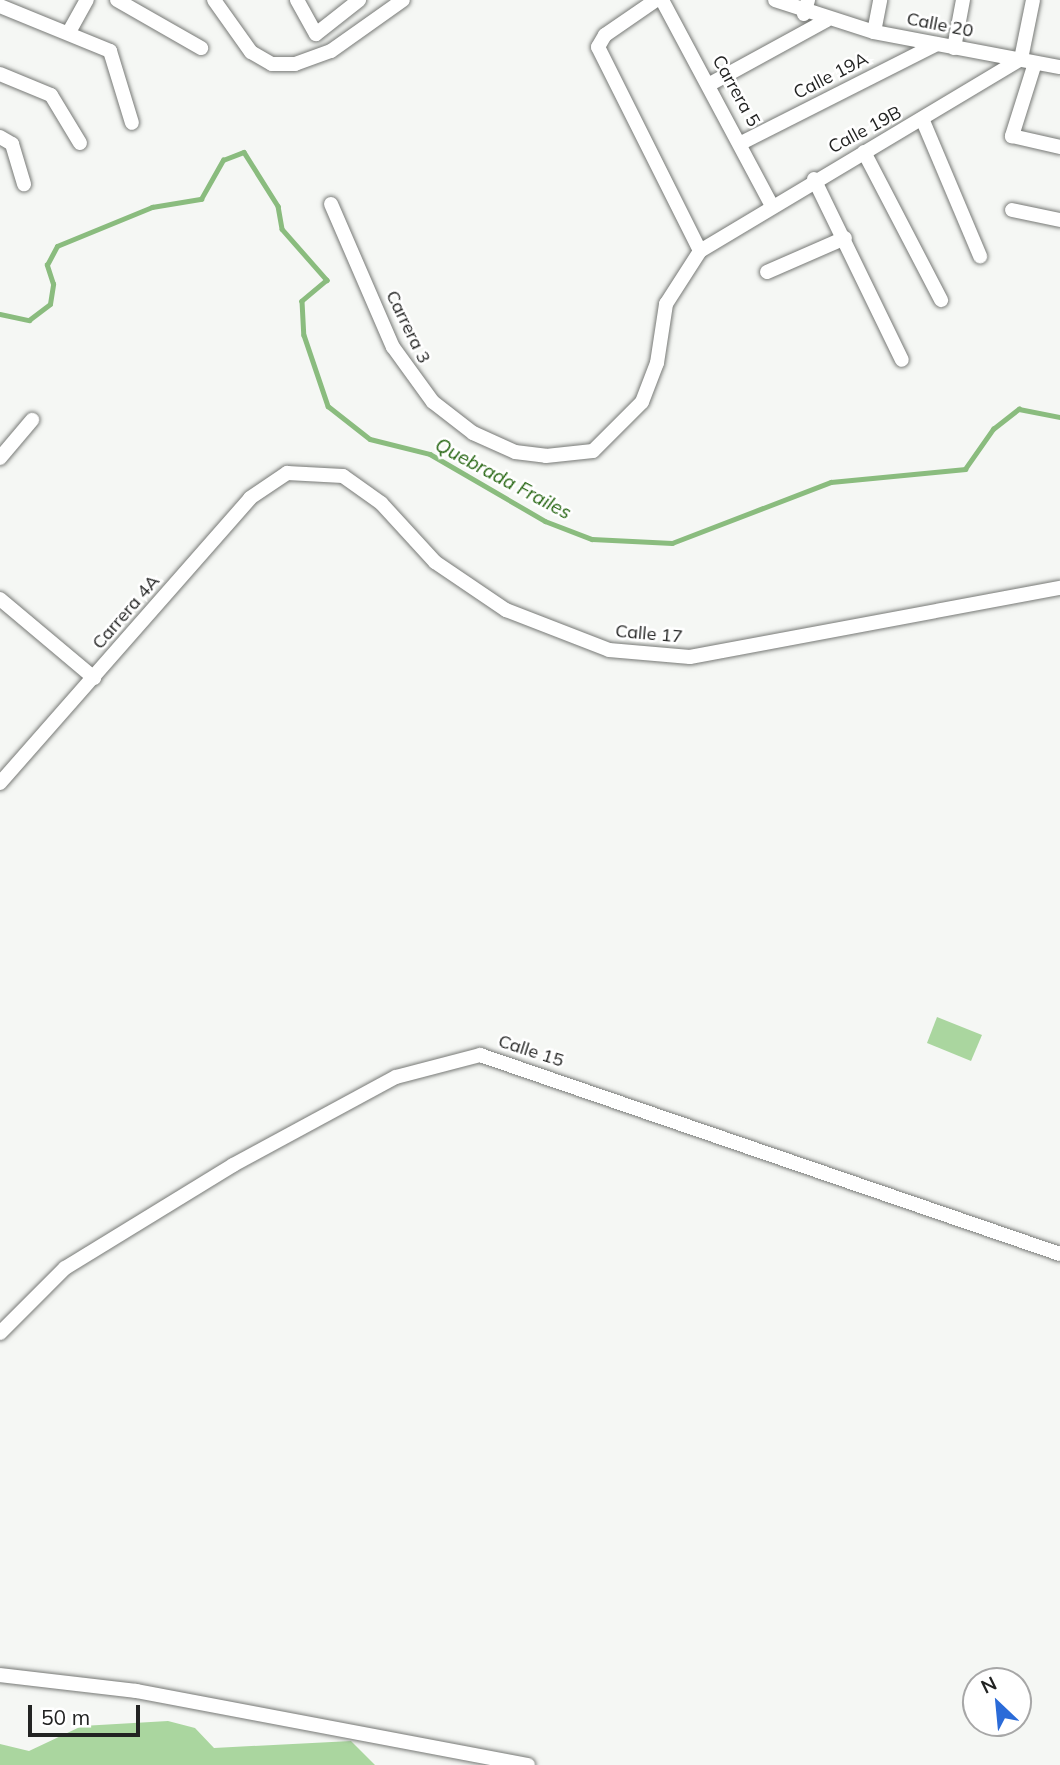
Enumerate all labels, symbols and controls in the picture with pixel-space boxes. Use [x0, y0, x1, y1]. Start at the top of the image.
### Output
street label: Calle 20 [905, 8, 975, 42]
street label: Calle 19A [790, 48, 872, 104]
street label: Carrera 5 [708, 52, 764, 130]
street label: Calle 19B [825, 102, 905, 158]
street label: Carrera 3 [381, 287, 435, 367]
water label: Quebrada Frailes [431, 434, 575, 524]
street label: Carrera 4A [88, 570, 164, 654]
street label: Calle 17 [614, 620, 684, 648]
street label: Calle 15 [496, 1030, 566, 1072]
north arrow [962, 1667, 1032, 1737]
text: N [977, 1671, 1000, 1699]
scale bar [32, 1692, 144, 1736]
text: 50 m [41, 1704, 90, 1730]

